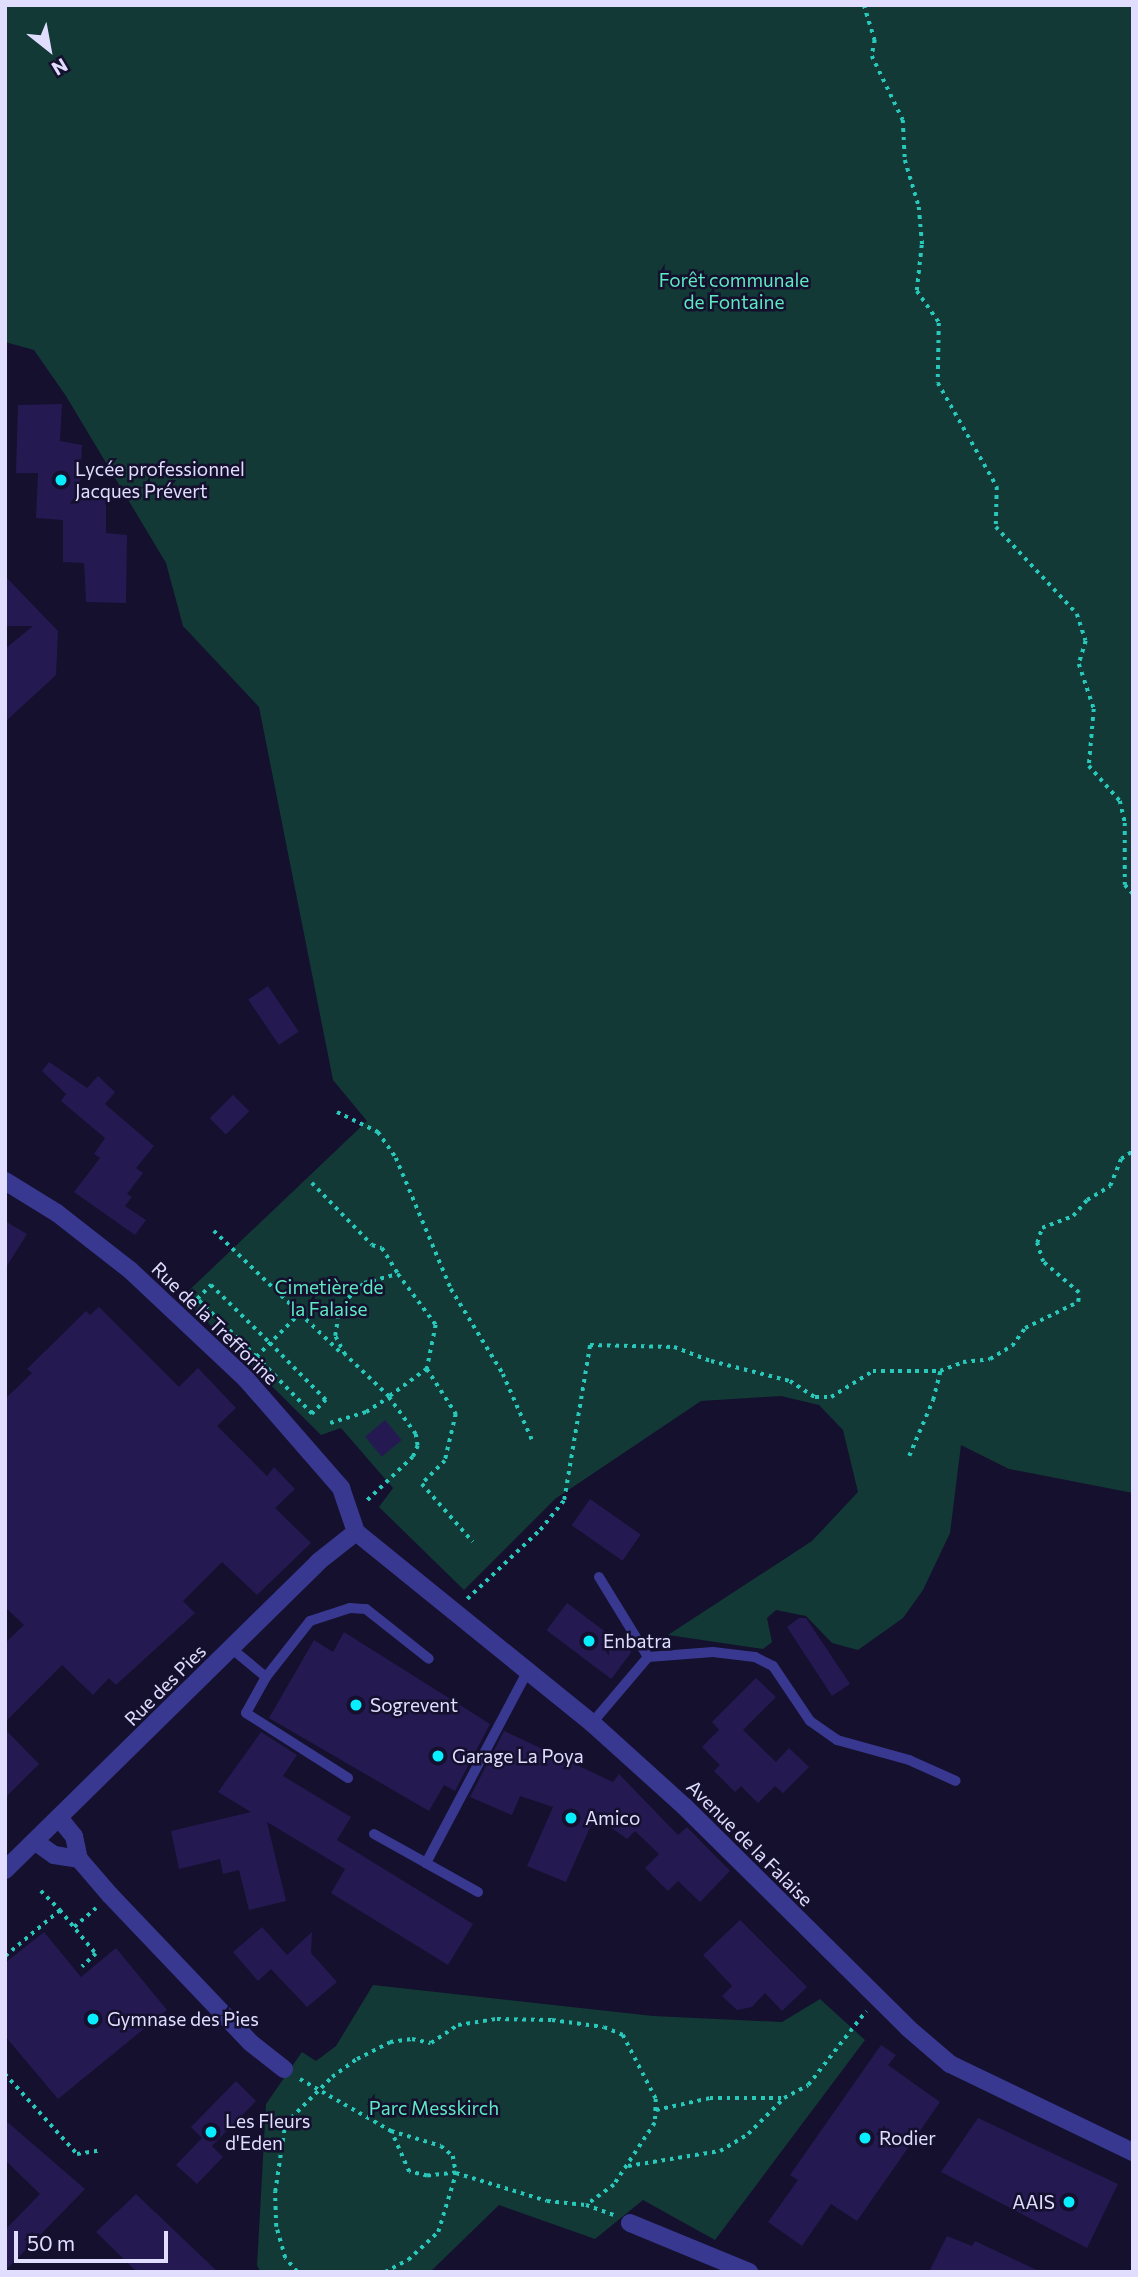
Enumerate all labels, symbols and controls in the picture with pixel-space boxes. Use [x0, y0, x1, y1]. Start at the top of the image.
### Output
north arrow [14, 14, 84, 84]
text: N [48, 54, 72, 81]
park label: Forêt communale de Fontaine [659, 269, 809, 313]
place label: Lycée professionnel Jacques Prévert [75, 458, 245, 502]
marker: Lycée professionnel Jacques Prévert [53, 472, 69, 488]
street label: Rue de la Trefforine [147, 1257, 283, 1389]
park label: Cimetière de la Falaise [275, 1276, 383, 1320]
place label: Enbatra [603, 1630, 671, 1652]
marker: Enbatra [581, 1633, 597, 1649]
street label: Rue des Pies [120, 1640, 210, 1730]
place label: Sogrevent [370, 1694, 458, 1716]
marker: Sogrevent [348, 1697, 364, 1713]
place label: Garage La Poya [452, 1745, 584, 1767]
marker: Garage La Poya [430, 1748, 446, 1764]
street label: Avenue de la Falaise [682, 1775, 818, 1911]
place label: Amico [585, 1807, 640, 1829]
marker: Amico [563, 1810, 579, 1826]
place label: Gymnase des Pies [107, 2008, 259, 2030]
marker: Gymnase des Pies [85, 2011, 101, 2027]
park label: Parc Messkirch [369, 2097, 499, 2119]
place label: Les Fleurs d'Eden [225, 2110, 310, 2154]
marker: Les Fleurs d'Eden [203, 2124, 219, 2140]
place label: Rodier [879, 2127, 936, 2149]
marker: Rodier [857, 2130, 873, 2146]
place label: AAIS [1012, 2191, 1055, 2213]
marker: AAIS [1061, 2194, 1077, 2210]
scale bar [18, 2218, 172, 2262]
text: 50 m [27, 2230, 75, 2255]

